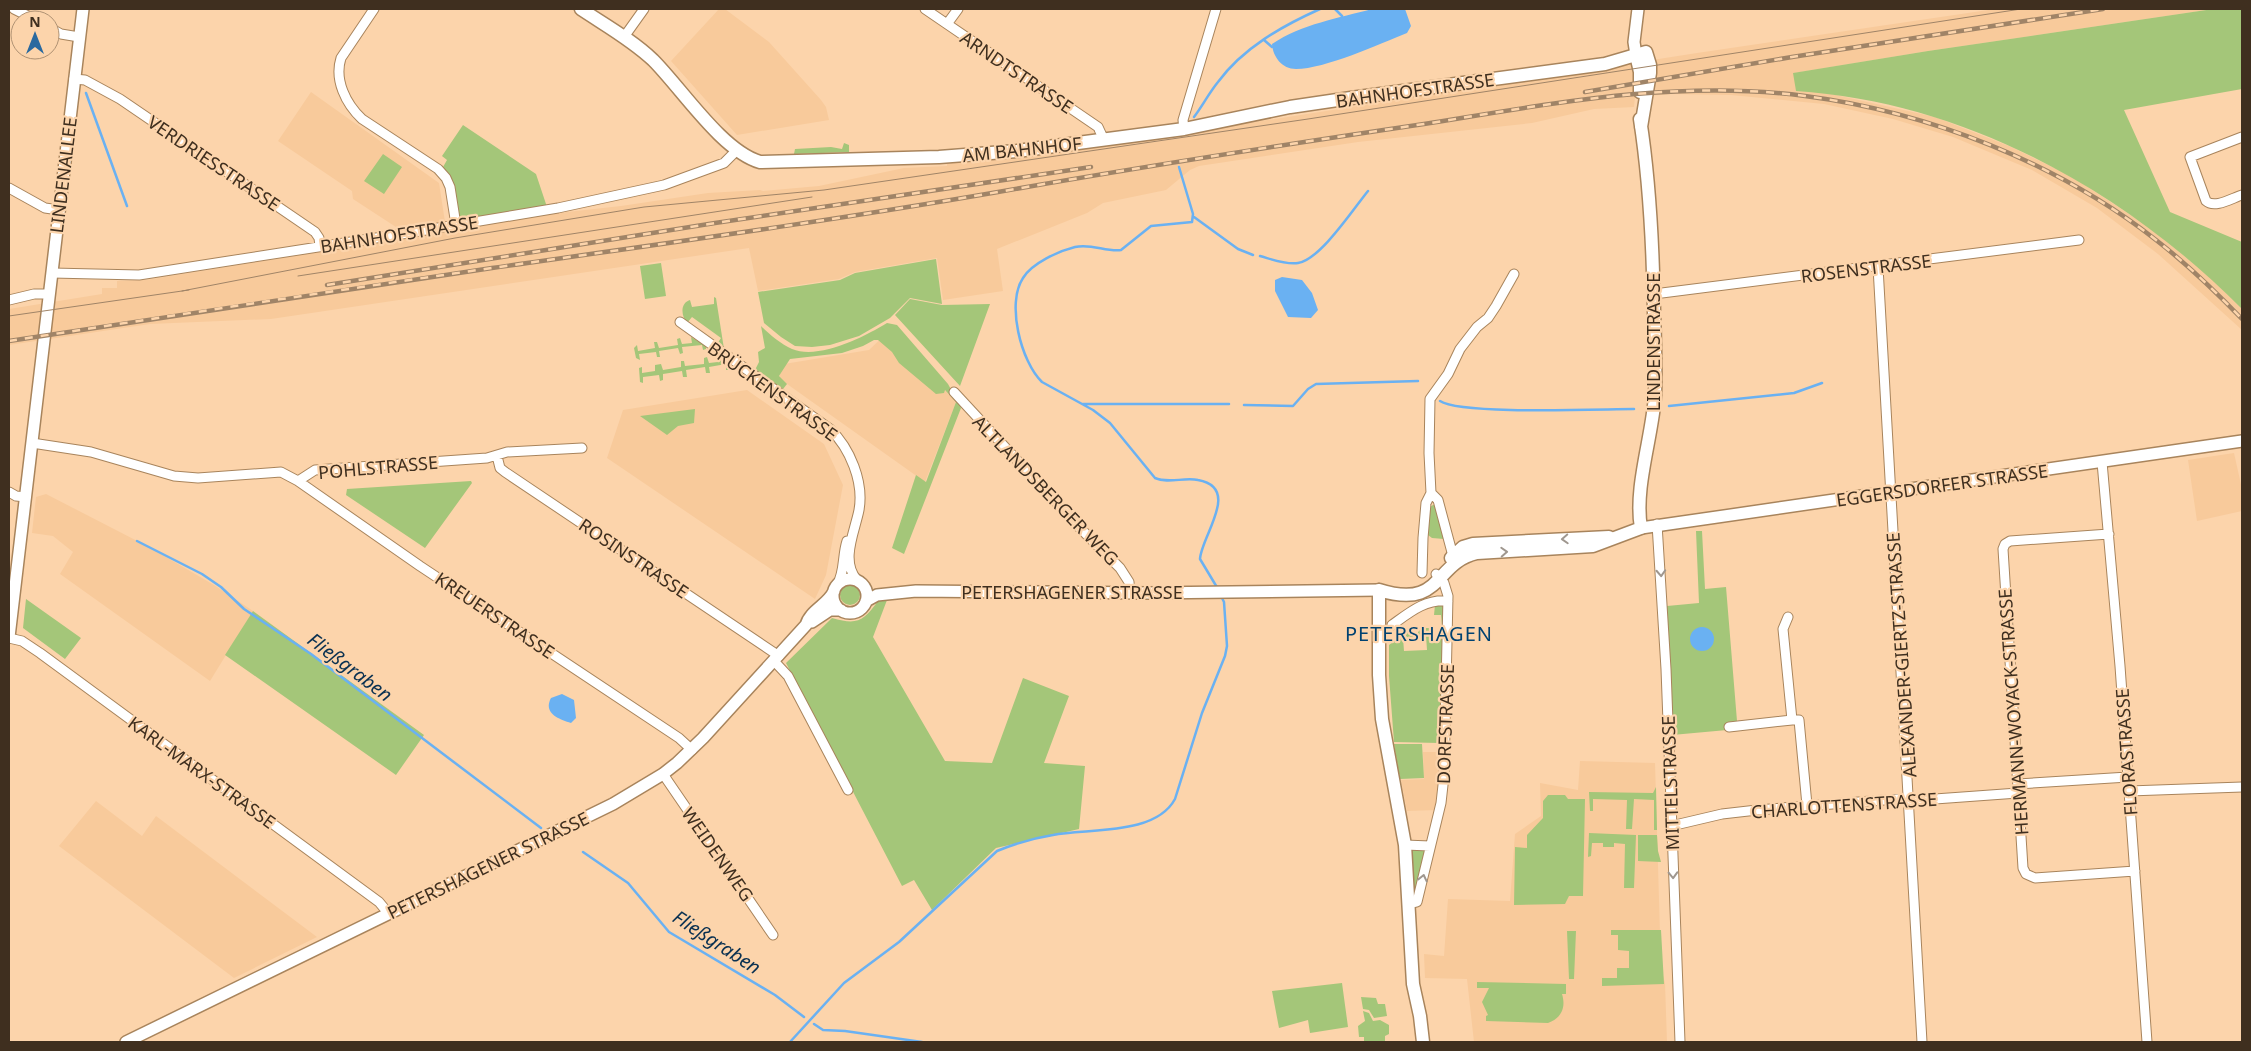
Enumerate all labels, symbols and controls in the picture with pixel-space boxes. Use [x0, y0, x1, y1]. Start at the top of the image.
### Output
north arrow [10, 10, 60, 60]
text: N [29, 12, 41, 31]
street label: ARNDTSTRASSE [956, 25, 1078, 119]
street label: BAHNHOFSTRASSE [1334, 67, 1496, 113]
street label: VERDRIESSTRASSE [143, 110, 285, 216]
street label: LINDENALLEE [44, 116, 82, 234]
street label: AM BAHNHOF [961, 131, 1083, 167]
street label: BAHNHOFSTRASSE [318, 210, 480, 258]
street label: ROSENSTRASSE [1799, 248, 1933, 288]
street label: LINDENSTRASSE [1641, 273, 1665, 411]
street label: BRÜCKENSTRASSE [703, 336, 843, 446]
street label: ALTLANDSBERGER WEG [968, 410, 1124, 570]
street label: POHLSTRASSE [317, 450, 439, 484]
street label: EGGERSDORFER STRASSE [1835, 458, 2049, 512]
street label: ROSINSTRASSE [575, 512, 693, 604]
street label: ALEXANDER-GIERTZ-STRASSE [1880, 532, 1922, 778]
one-way arrow [1561, 533, 1569, 544]
one-way arrow [1501, 547, 1509, 557]
street label: KREUERSTRASSE [431, 566, 559, 664]
one-way arrow [1656, 570, 1666, 577]
street label: PETERSHAGENER STRASSE [961, 580, 1183, 604]
street label: HERMANN-WOYACK-STRASSE [1992, 588, 2034, 836]
district label: PETERSHAGEN [1345, 620, 1493, 647]
water label: Fließgraben [302, 627, 398, 707]
street label: DORFSTRASSE [1431, 664, 1459, 784]
street label: FLORASTRASSE [2110, 688, 2142, 816]
street label: KARL-MARX-STRASSE [123, 710, 281, 834]
street label: MITTELSTRASSE [1656, 715, 1684, 851]
street label: CHARLOTTENSTRASSE [1750, 787, 1938, 823]
street label: WEIDENWEG [677, 802, 759, 906]
street label: PETERSHAGENER STRASSE [383, 806, 593, 924]
one-way arrow [1668, 872, 1678, 879]
one-way arrow [1417, 873, 1428, 882]
water label: Fließgraben [668, 904, 766, 980]

